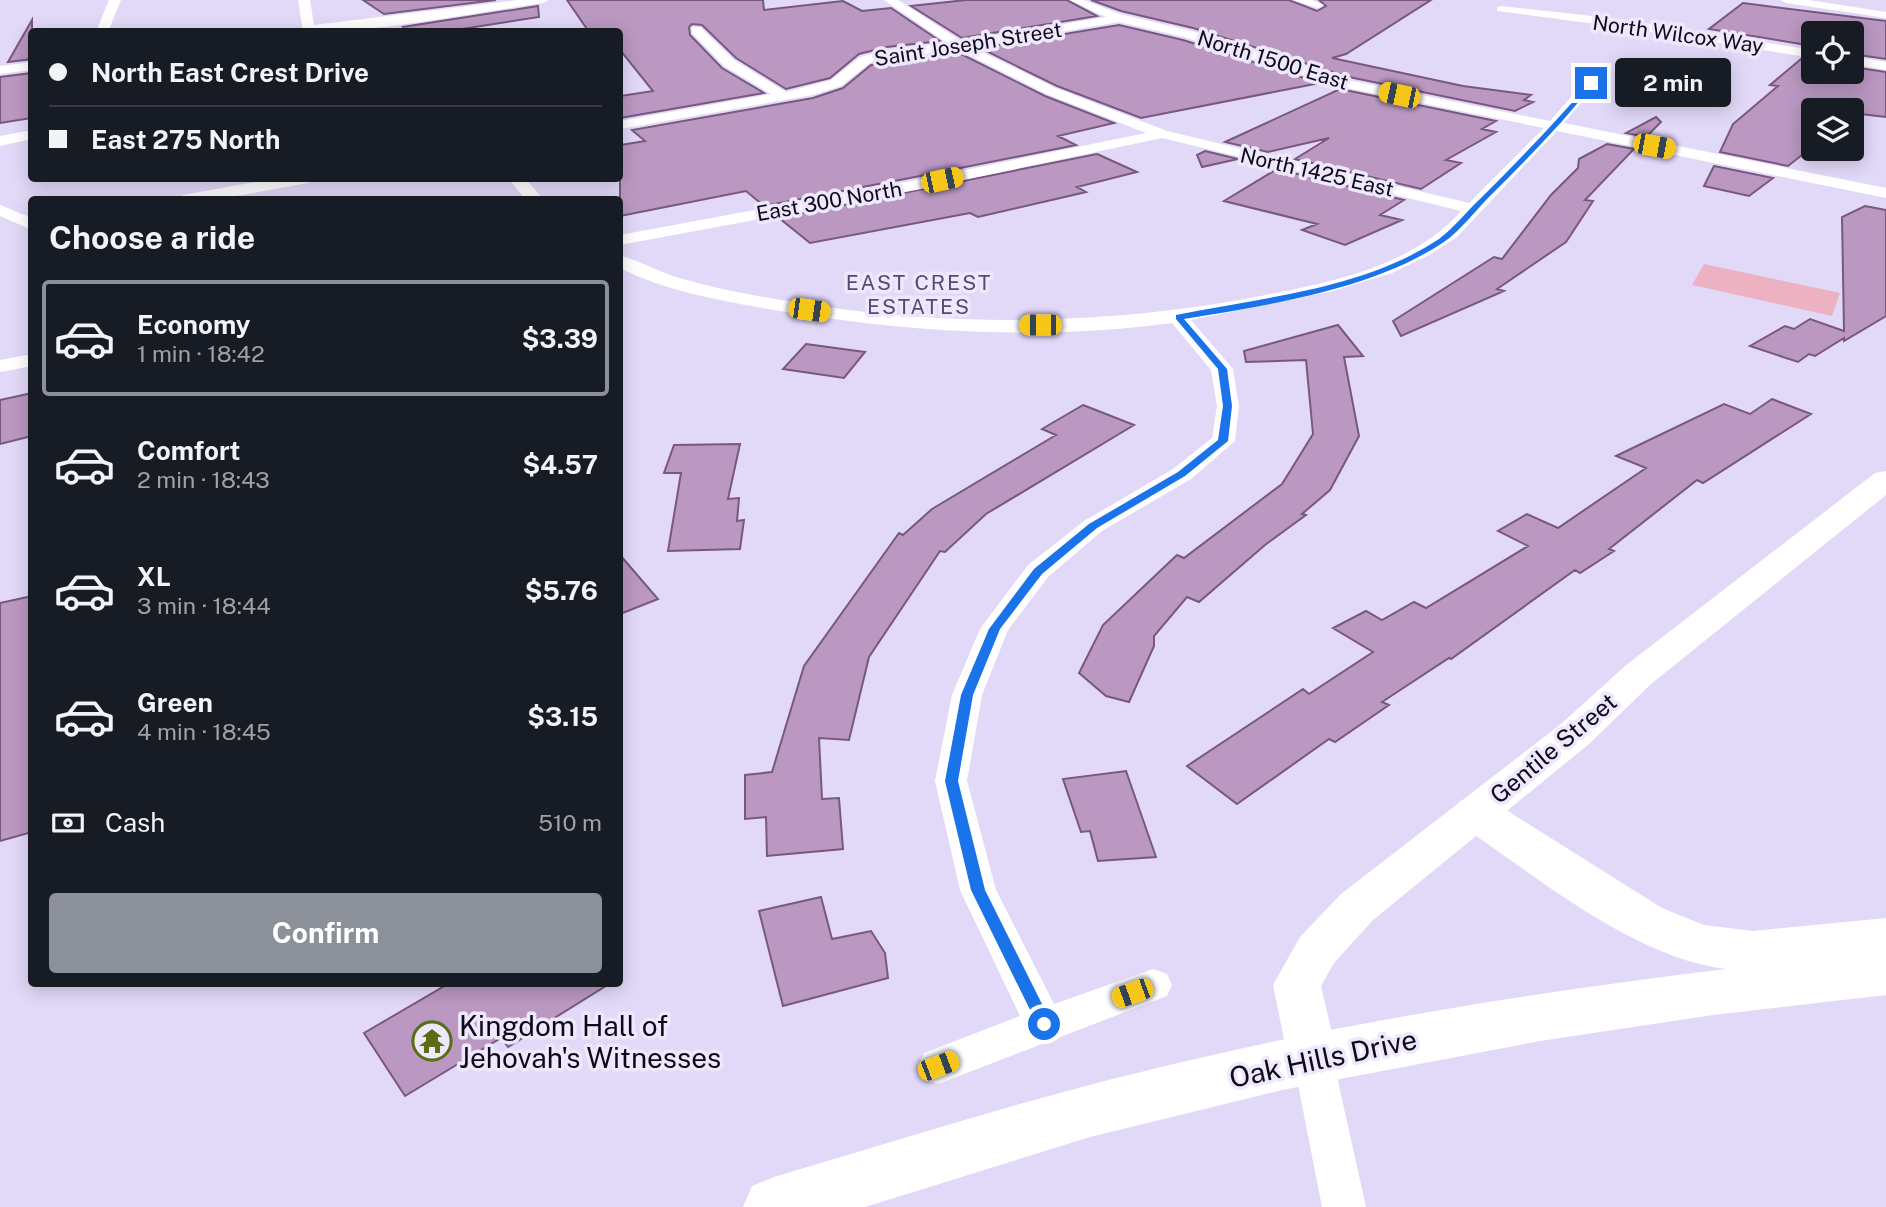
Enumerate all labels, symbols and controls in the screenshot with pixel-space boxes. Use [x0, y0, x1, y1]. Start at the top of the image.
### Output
street label: North Wilcox Way [1591, 10, 1765, 58]
street label: Saint Joseph Street [872, 17, 1064, 71]
map controls [1801, 21, 1864, 161]
button: locate [1801, 21, 1864, 84]
street label: North 1500 East [1195, 25, 1351, 95]
text: North East Crest Drive [91, 57, 369, 88]
callout: 2 min [1616, 58, 1731, 108]
route end [1575, 67, 1607, 99]
text: 2 min [1643, 69, 1703, 96]
car [1377, 80, 1422, 110]
button: layers [1801, 98, 1864, 161]
text: East 275 North [91, 124, 280, 155]
car [1632, 132, 1677, 160]
street label: North 1425 East [1238, 142, 1396, 202]
car [920, 165, 965, 195]
street label: East 300 North [754, 176, 904, 226]
text: Choose a ride [49, 219, 255, 256]
district label: EAST CREST ESTATES [846, 270, 992, 319]
car [787, 297, 832, 323]
icon: car [53, 307, 116, 370]
text: Economy [137, 309, 250, 340]
car [1020, 315, 1062, 336]
text: $3.39 [522, 323, 598, 354]
text: 1 min · 18:42 [137, 340, 265, 367]
icon: car [53, 433, 116, 496]
text: Comfort [137, 435, 240, 466]
text: $4.57 [522, 449, 598, 480]
text: 2 min · 18:43 [137, 466, 270, 493]
icon: car [53, 559, 116, 622]
text: XL [137, 561, 171, 592]
text: $5.76 [525, 575, 598, 606]
text: 3 min · 18:44 [137, 592, 271, 619]
icon: car [53, 685, 116, 748]
text: Green [137, 687, 213, 718]
street label: Gentile Street [1484, 687, 1622, 809]
text: $3.15 [527, 701, 598, 732]
text: 4 min · 18:45 [137, 718, 271, 745]
icon: cash [49, 804, 87, 842]
text: Cash [105, 807, 165, 838]
text: 510 m [538, 809, 602, 836]
button: Confirm [49, 893, 602, 973]
car [1109, 976, 1156, 1010]
route start [1028, 1008, 1060, 1040]
place label: Kingdom Hall of Jehovah's Witnesses [459, 1009, 721, 1074]
temple icon: Kingdom Hall of Jehovah's Witnesses [411, 1020, 453, 1062]
street label: Oak Hills Drive [1226, 1022, 1420, 1094]
car [915, 1049, 962, 1083]

